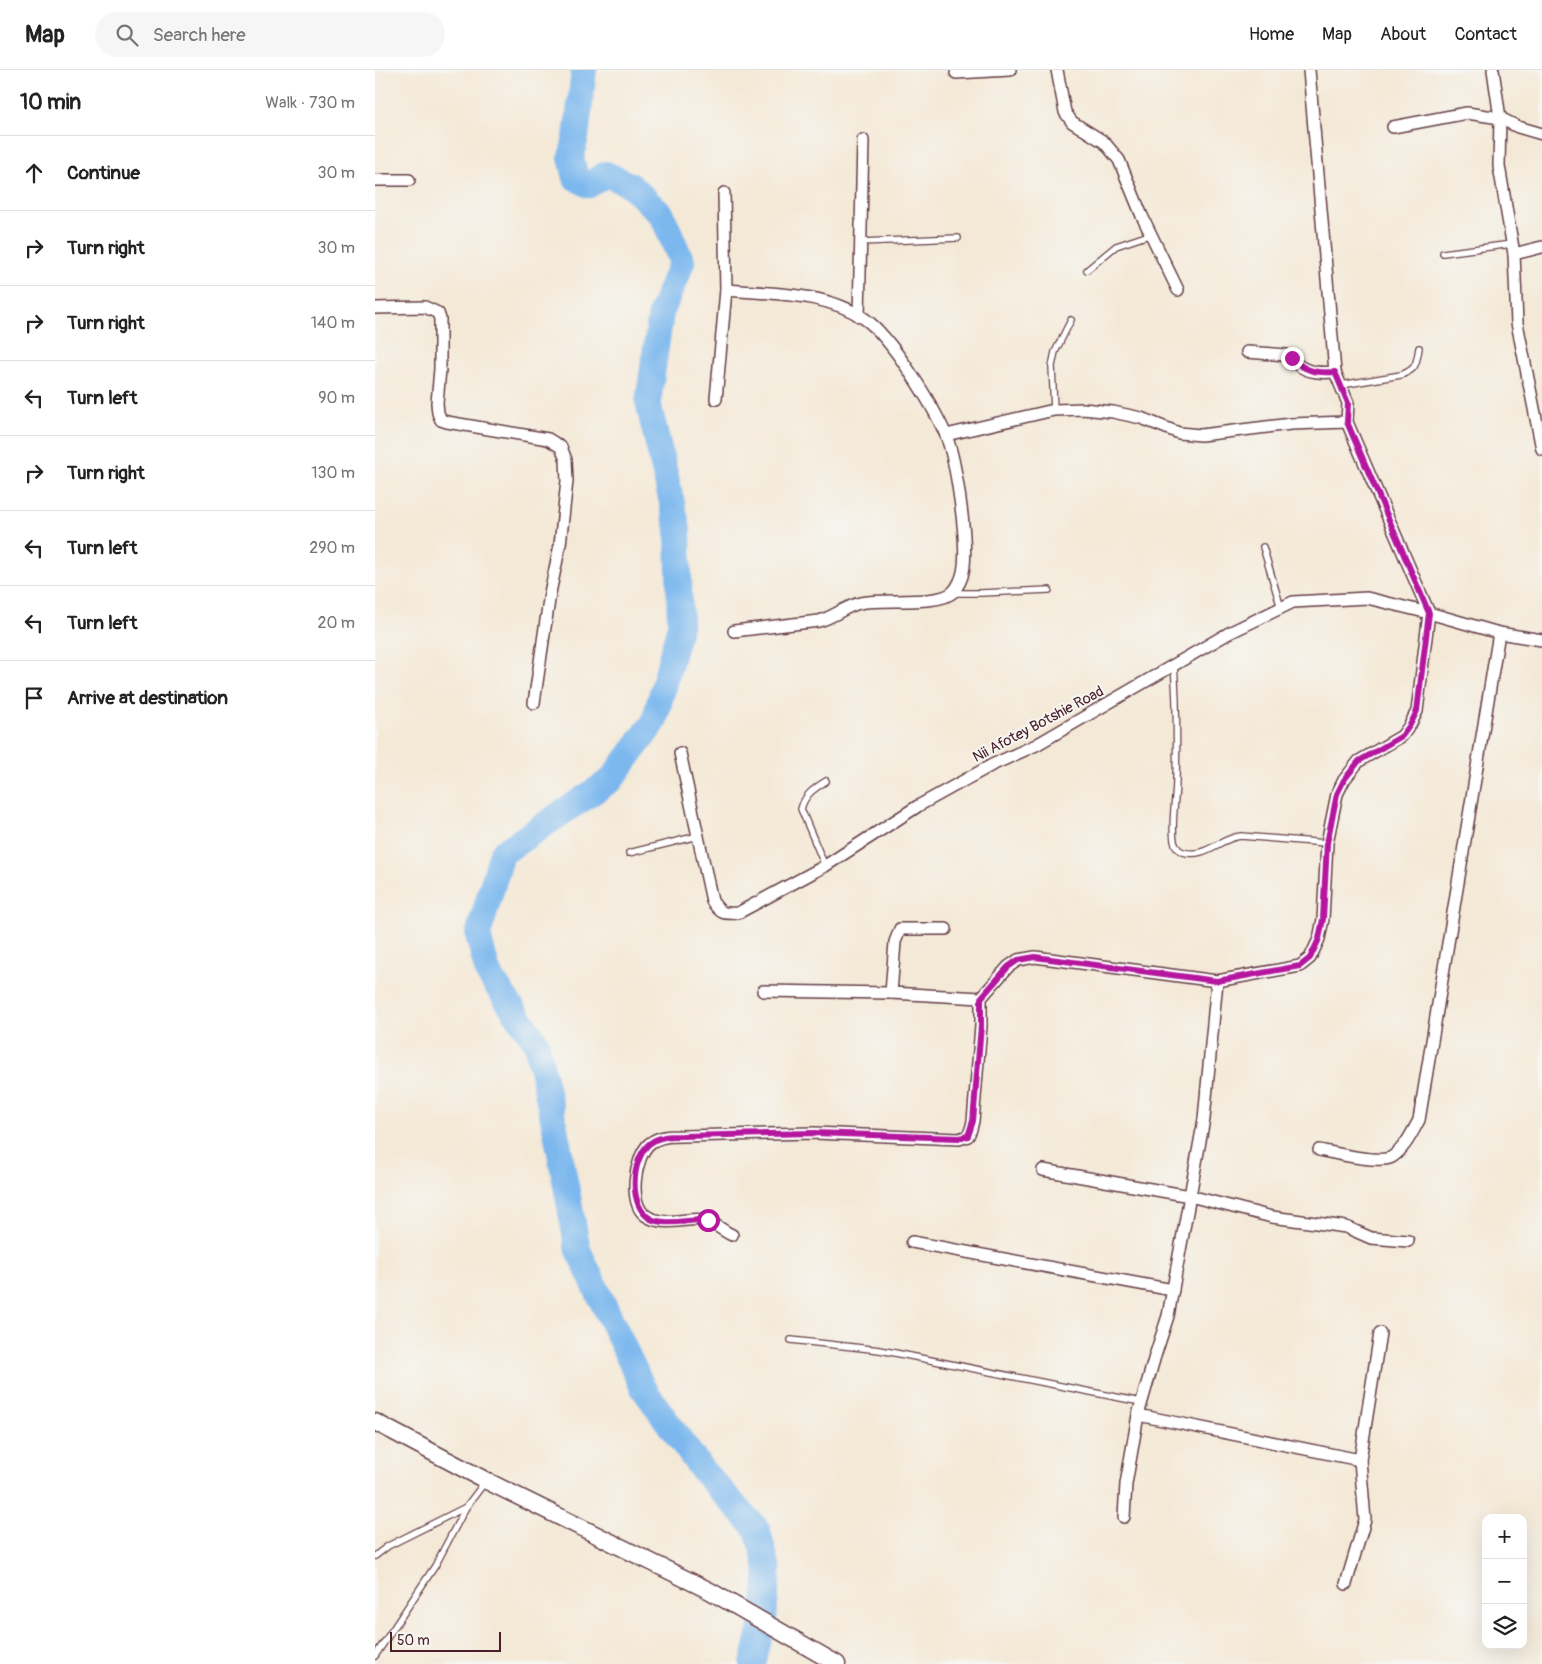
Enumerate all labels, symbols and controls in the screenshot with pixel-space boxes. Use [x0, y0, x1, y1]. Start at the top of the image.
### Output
search box [95, 12, 445, 57]
text: Map [25, 20, 65, 49]
icon: search [113, 21, 141, 49]
text: Search here [153, 23, 246, 47]
text: Home [1249, 23, 1294, 46]
text: Map [1322, 23, 1352, 46]
text: About [1380, 23, 1426, 46]
text: Contact [1454, 23, 1517, 46]
text: 10 min [20, 89, 81, 116]
text: Walk · 730 m [265, 93, 355, 113]
icon: ahead [20, 159, 48, 187]
text: Continue [67, 161, 140, 185]
text: 30 m [317, 163, 355, 183]
icon: right [20, 234, 48, 262]
text: Turn right [67, 236, 145, 260]
text: 30 m [317, 238, 355, 258]
icon: right [20, 309, 48, 337]
text: Turn right [67, 311, 145, 335]
text: 140 m [311, 313, 355, 333]
route end [1281, 347, 1304, 370]
icon: left [20, 384, 48, 412]
text: Turn left [67, 386, 137, 410]
text: 90 m [318, 388, 355, 408]
icon: right [20, 459, 48, 487]
text: Turn right [67, 461, 145, 485]
text: 130 m [311, 463, 355, 483]
icon: left [20, 534, 48, 562]
text: Turn left [67, 536, 137, 560]
text: 290 m [309, 538, 355, 558]
icon: left [20, 609, 48, 637]
text: Turn left [67, 611, 137, 635]
text: 20 m [317, 613, 355, 633]
street label: Nii Afotey Botshie Road [969, 682, 1107, 767]
icon: arrive [20, 684, 48, 712]
text: Arrive at destination [67, 686, 228, 710]
route start [697, 1209, 720, 1232]
map controls [1482, 1514, 1527, 1649]
button: + [1482, 1514, 1527, 1559]
button: − [1482, 1559, 1527, 1604]
button: layers [1482, 1604, 1527, 1649]
scale bar [390, 1629, 501, 1652]
text: 50 m [397, 1632, 430, 1649]

